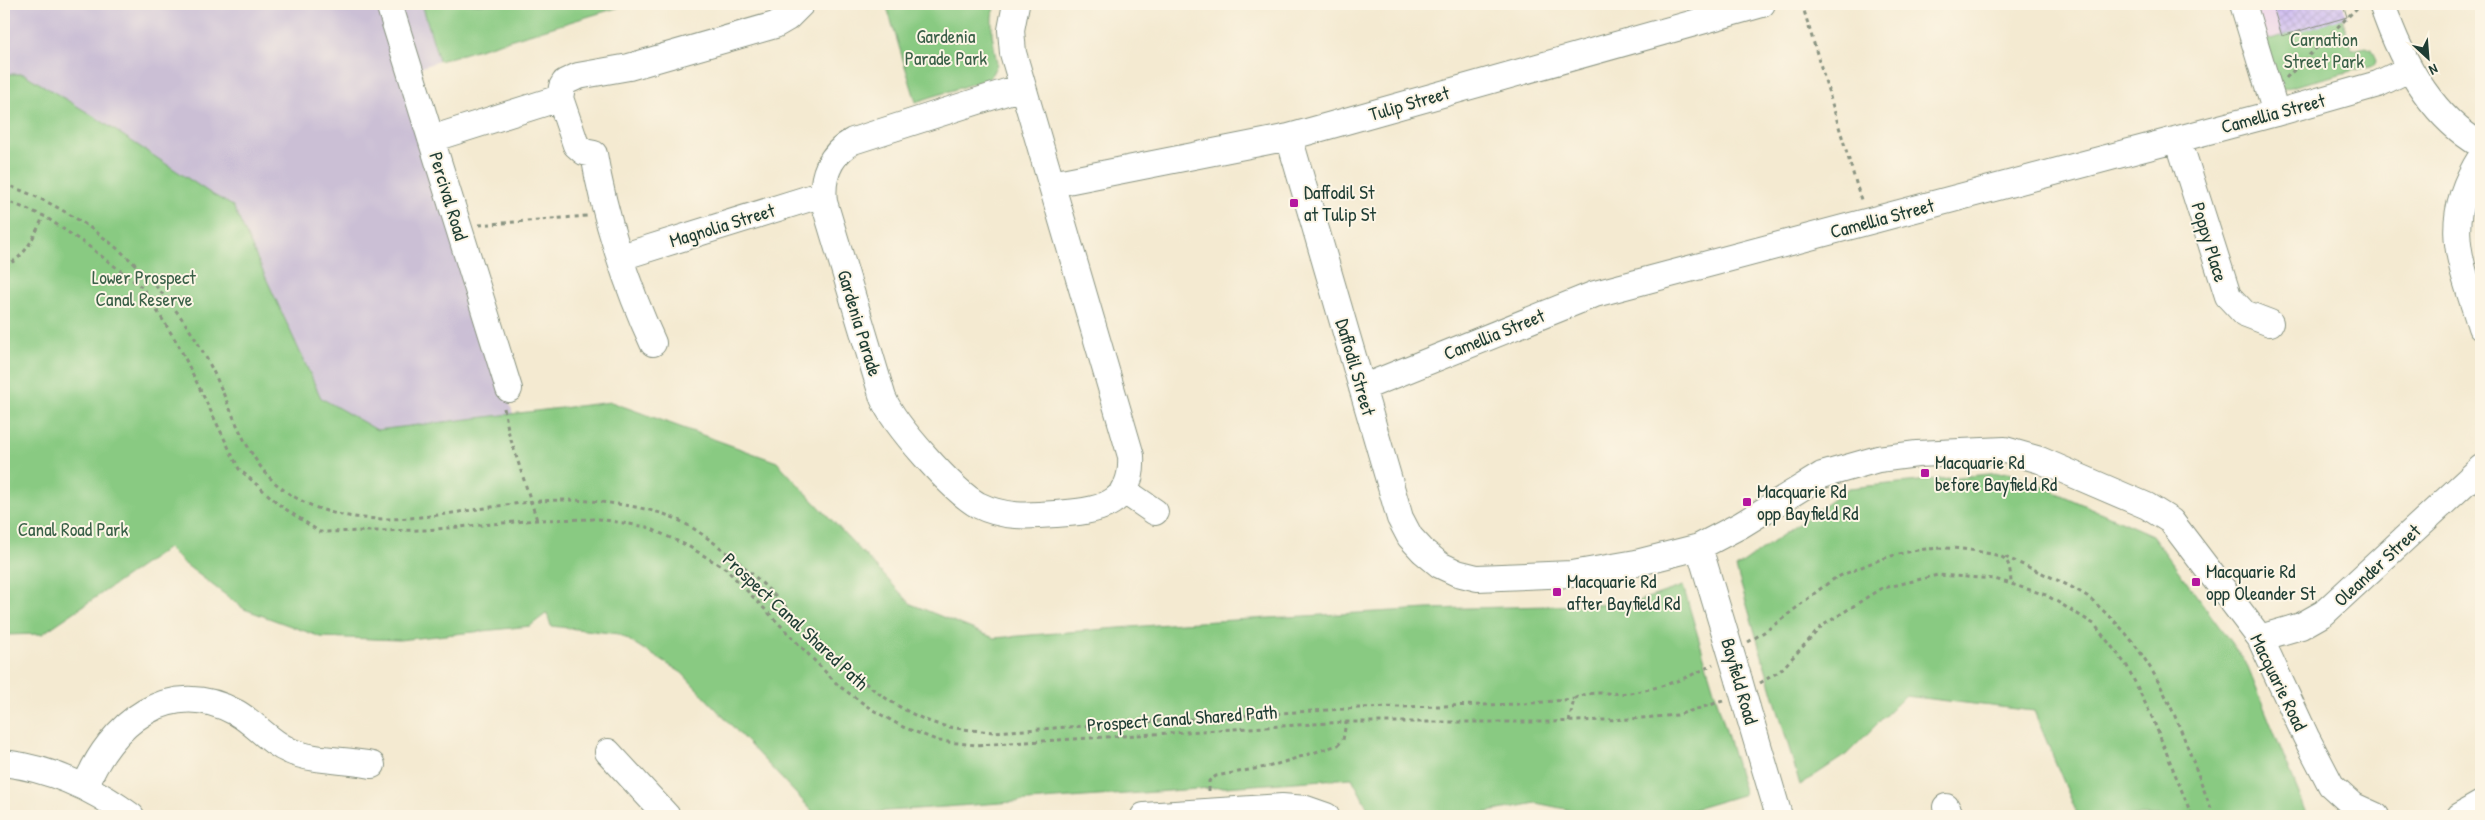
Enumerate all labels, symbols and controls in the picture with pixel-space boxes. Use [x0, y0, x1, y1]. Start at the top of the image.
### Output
park label: Gardenia Parade Park [905, 23, 987, 71]
park label: Carnation Street Park [2284, 26, 2364, 74]
north arrow [2402, 32, 2452, 82]
text: N [2426, 60, 2441, 81]
street label: Tulip Street [1366, 79, 1453, 127]
street label: Camellia Street [2218, 86, 2328, 139]
street label: Percival Road [423, 149, 475, 244]
place label: Daffodil St at Tulip St [1304, 179, 1376, 227]
street label: Camellia Street [1827, 191, 1937, 244]
street label: Magnolia Street [666, 197, 778, 253]
marker: Daffodil St at Tulip St [1288, 197, 1300, 209]
street label: Poppy Place [2186, 199, 2235, 285]
park label: Lower Prospect Canal Reserve [92, 264, 196, 312]
street label: Gardenia Parade [832, 267, 889, 380]
street label: Camellia Street [1440, 302, 1549, 366]
street label: Daffodil Street [1330, 316, 1382, 419]
place label: Macquarie Rd before Bayfield Rd [1935, 449, 2058, 497]
marker: Macquarie Rd before Bayfield Rd [1919, 467, 1931, 479]
place label: Macquarie Rd opp Bayfield Rd [1757, 478, 1859, 526]
marker: Macquarie Rd opp Bayfield Rd [1741, 496, 1753, 508]
park label: Canal Road Park [18, 516, 128, 542]
street label: Oleander Street [2328, 518, 2426, 612]
street label: Prospect Canal Shared Path [717, 546, 875, 696]
place label: Macquarie Rd opp Oleander St [2206, 558, 2316, 606]
place label: Macquarie Rd after Bayfield Rd [1567, 568, 1681, 616]
marker: Macquarie Rd opp Oleander St [2190, 576, 2202, 588]
marker: Macquarie Rd after Bayfield Rd [1551, 586, 1563, 598]
street label: Macquarie Road [2244, 629, 2314, 735]
street label: Bayfield Road [1715, 635, 1765, 728]
street label: Prospect Canal Shared Path [1086, 698, 1278, 738]

